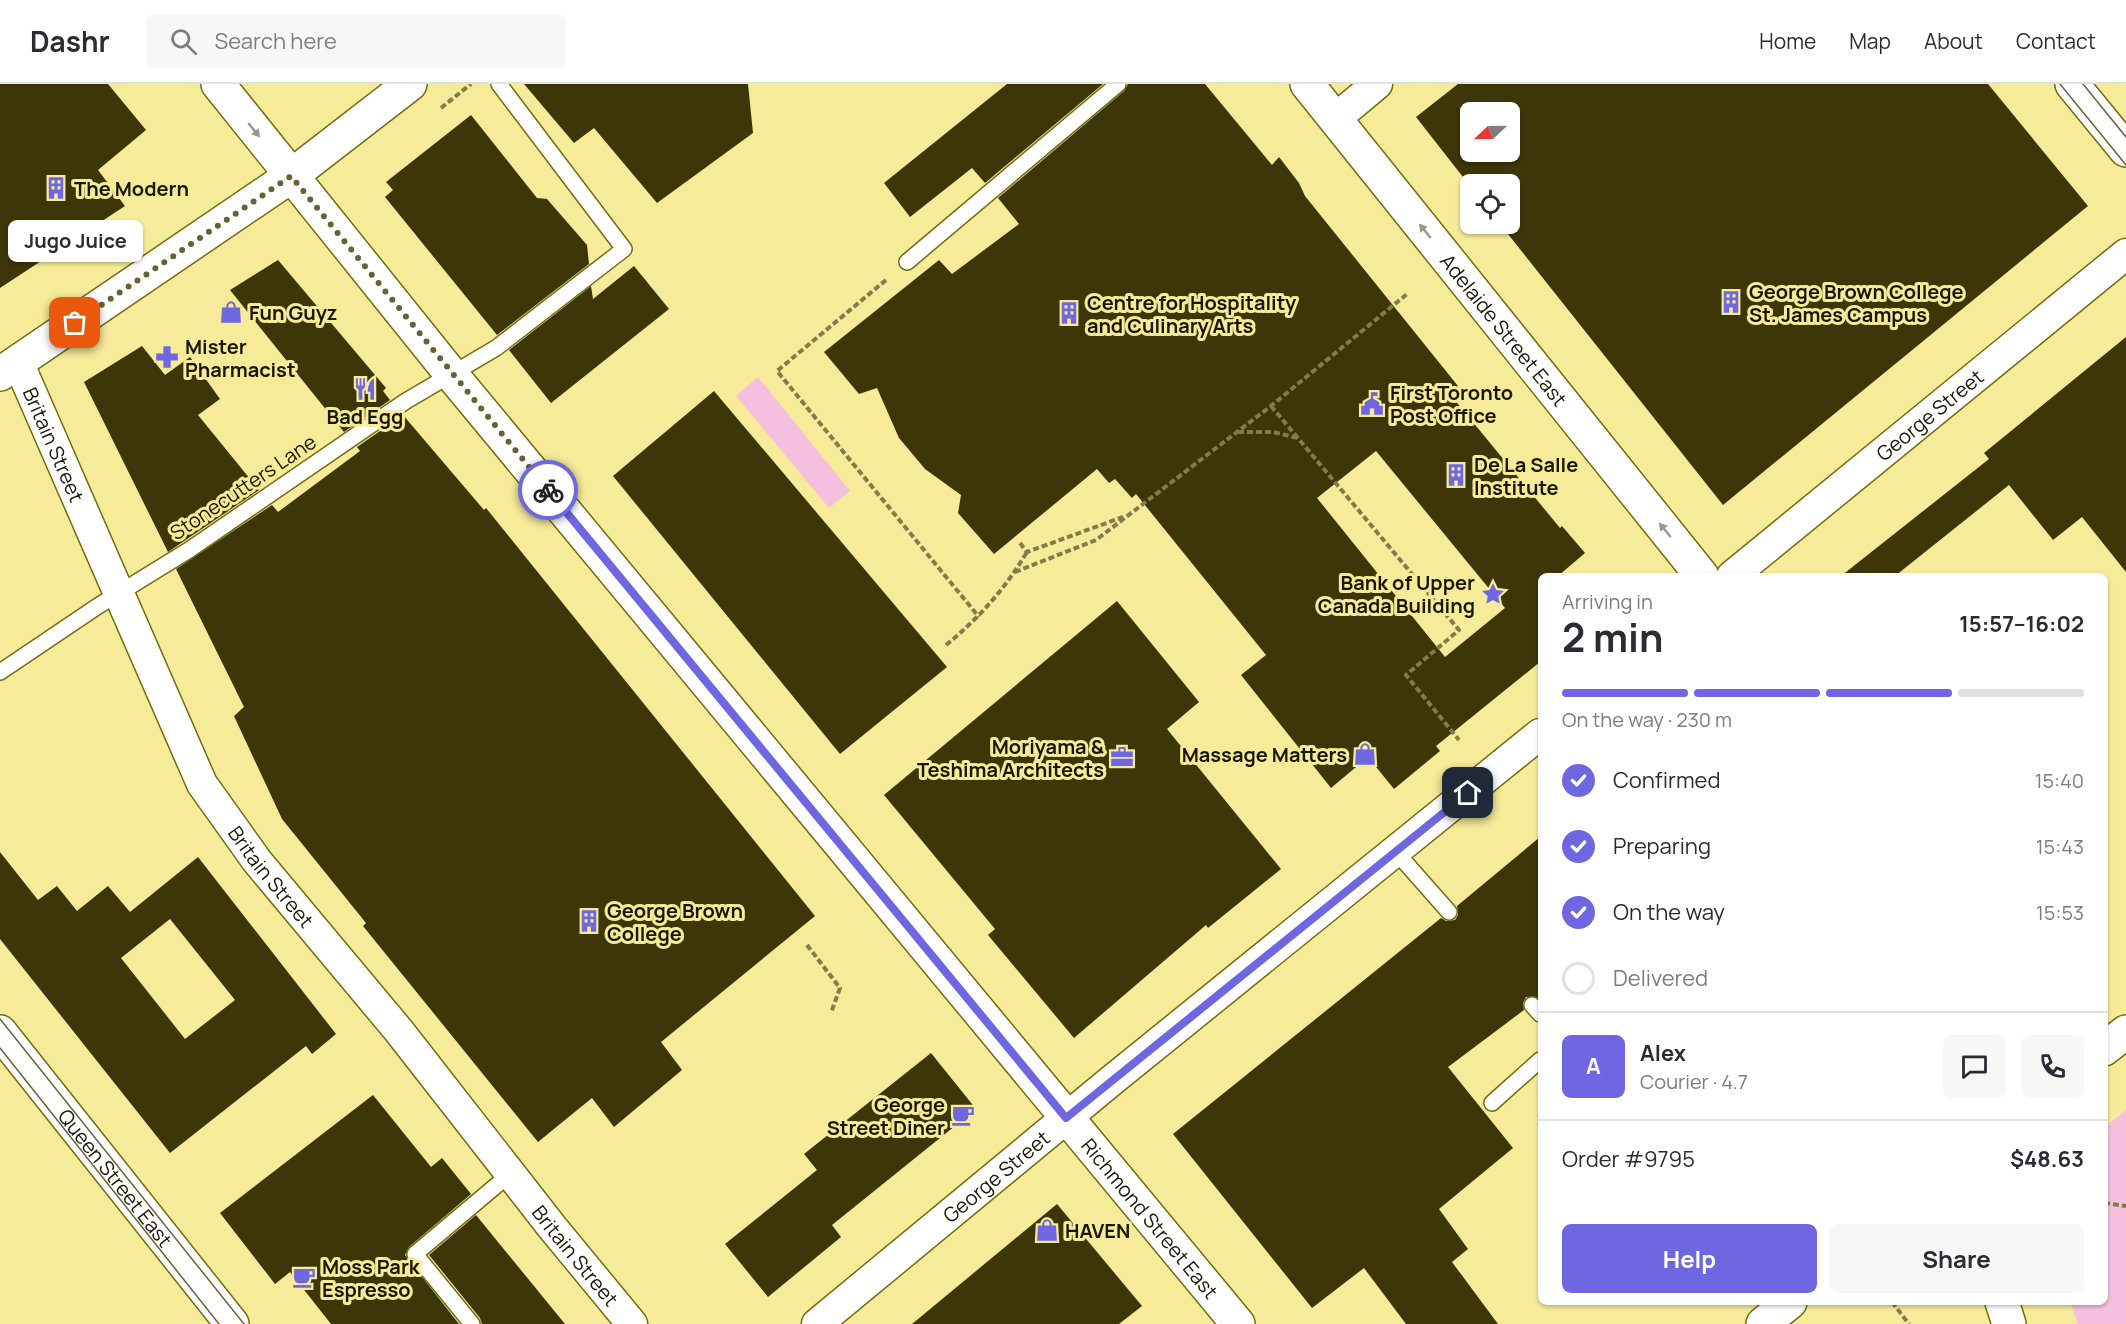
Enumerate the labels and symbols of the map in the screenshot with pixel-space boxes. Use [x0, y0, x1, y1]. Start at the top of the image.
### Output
north arrow [1460, 102, 1520, 162]
one-way arrow [248, 122, 261, 138]
building icon: The Modern [43, 175, 69, 201]
place label: The Modern [74, 175, 189, 202]
callout: Jugo Juice [8, 221, 142, 263]
one-way arrow [1419, 223, 1431, 238]
street label: Adelaide Street East [1435, 248, 1574, 411]
place label: George Brown College St. James Campus [1749, 278, 1964, 328]
place label: Centre for Hospitality and Culinary Arts [1087, 289, 1297, 339]
building icon: George Brown College St. James Campus [1718, 289, 1744, 315]
pin [49, 297, 100, 348]
shop icon: Fun Guyz [218, 299, 244, 325]
place label: Fun Guyz [249, 299, 338, 326]
building icon: Centre for Hospitality and Culinary Arts [1056, 300, 1082, 326]
place label: Mister Pharmacist [185, 333, 296, 383]
pharmacy icon: Mister Pharmacist [154, 344, 180, 370]
street label: George Street [1870, 363, 1989, 466]
restaurant icon: Bad Egg [352, 376, 378, 402]
place label: First Toronto Post Office [1390, 379, 1513, 429]
street label: Britain Street [17, 383, 91, 506]
public building icon: First Toronto Post Office [1359, 391, 1385, 417]
place label: Bad Egg [327, 403, 403, 430]
street label: Stonecutters Lane [165, 428, 321, 546]
place label: De La Salle Institute [1474, 451, 1578, 501]
courier [518, 460, 578, 520]
building icon: De La Salle Institute [1443, 462, 1469, 488]
one-way arrow [1659, 522, 1672, 538]
place label: Bank of Upper Canada Building [1318, 569, 1475, 619]
place icon: Bank of Upper Canada Building [1480, 581, 1506, 607]
place label: Moriyama & Teshima Architects [917, 733, 1105, 783]
place label: Massage Matters [1182, 741, 1347, 768]
shop icon: Massage Matters [1352, 741, 1378, 767]
office icon: Moriyama & Teshima Architects [1109, 744, 1135, 770]
pin [1442, 767, 1493, 818]
street label: Britain Street [223, 820, 320, 933]
place label: George Brown College [607, 897, 743, 947]
building icon: George Brown College [576, 908, 602, 934]
place label: George Street Diner [827, 1091, 945, 1141]
cafe icon: George Street Diner [950, 1102, 976, 1128]
street label: Queen Street East [53, 1103, 179, 1252]
street label: George Street [937, 1124, 1055, 1228]
street label: Richmond Street East [1076, 1132, 1225, 1304]
street label: Britain Street [526, 1199, 625, 1311]
shop icon: HAVEN [1034, 1217, 1060, 1243]
place label: HAVEN [1065, 1217, 1130, 1244]
place label: Moss Park Espresso [322, 1253, 421, 1303]
cafe icon: Moss Park Espresso [291, 1264, 317, 1290]

